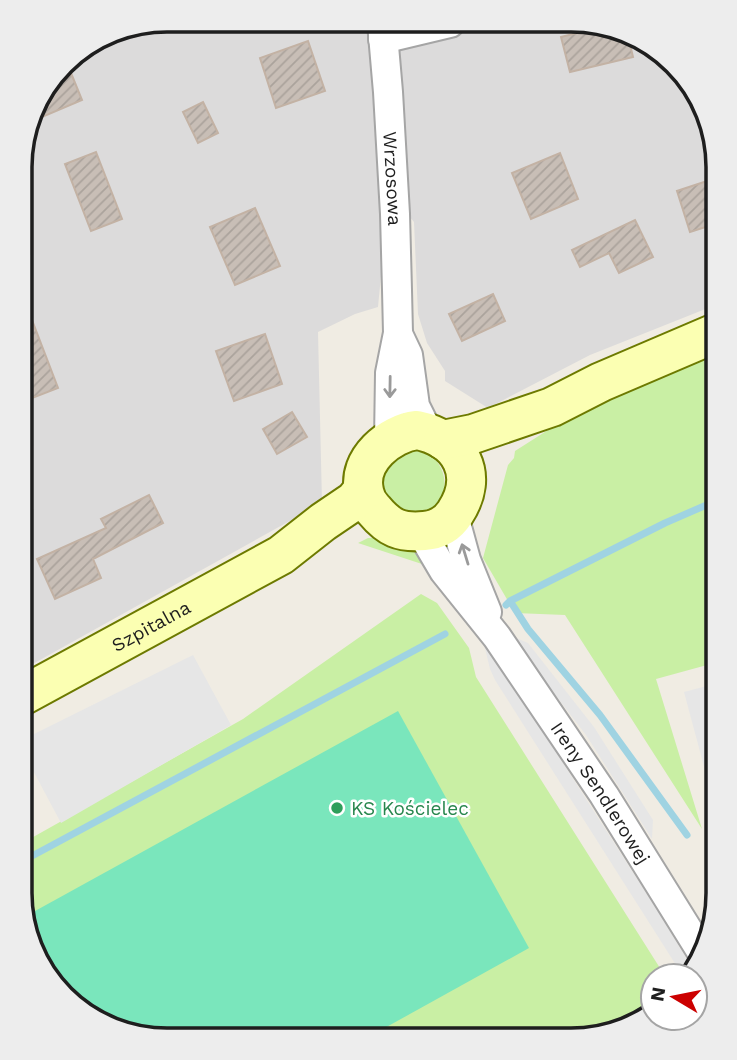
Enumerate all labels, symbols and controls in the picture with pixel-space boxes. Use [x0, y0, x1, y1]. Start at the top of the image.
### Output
street label: Wrzosowa [379, 131, 407, 226]
one-way arrow [383, 375, 397, 398]
one-way arrow [458, 543, 471, 565]
street label: Szpitalna [107, 595, 195, 657]
street label: Ireny Sendlerowej [546, 717, 655, 868]
place label: KS Kościelec [351, 797, 469, 820]
marker: KS Kościelec [329, 800, 345, 816]
north arrow [639, 962, 709, 1032]
text: N [645, 985, 670, 1003]

